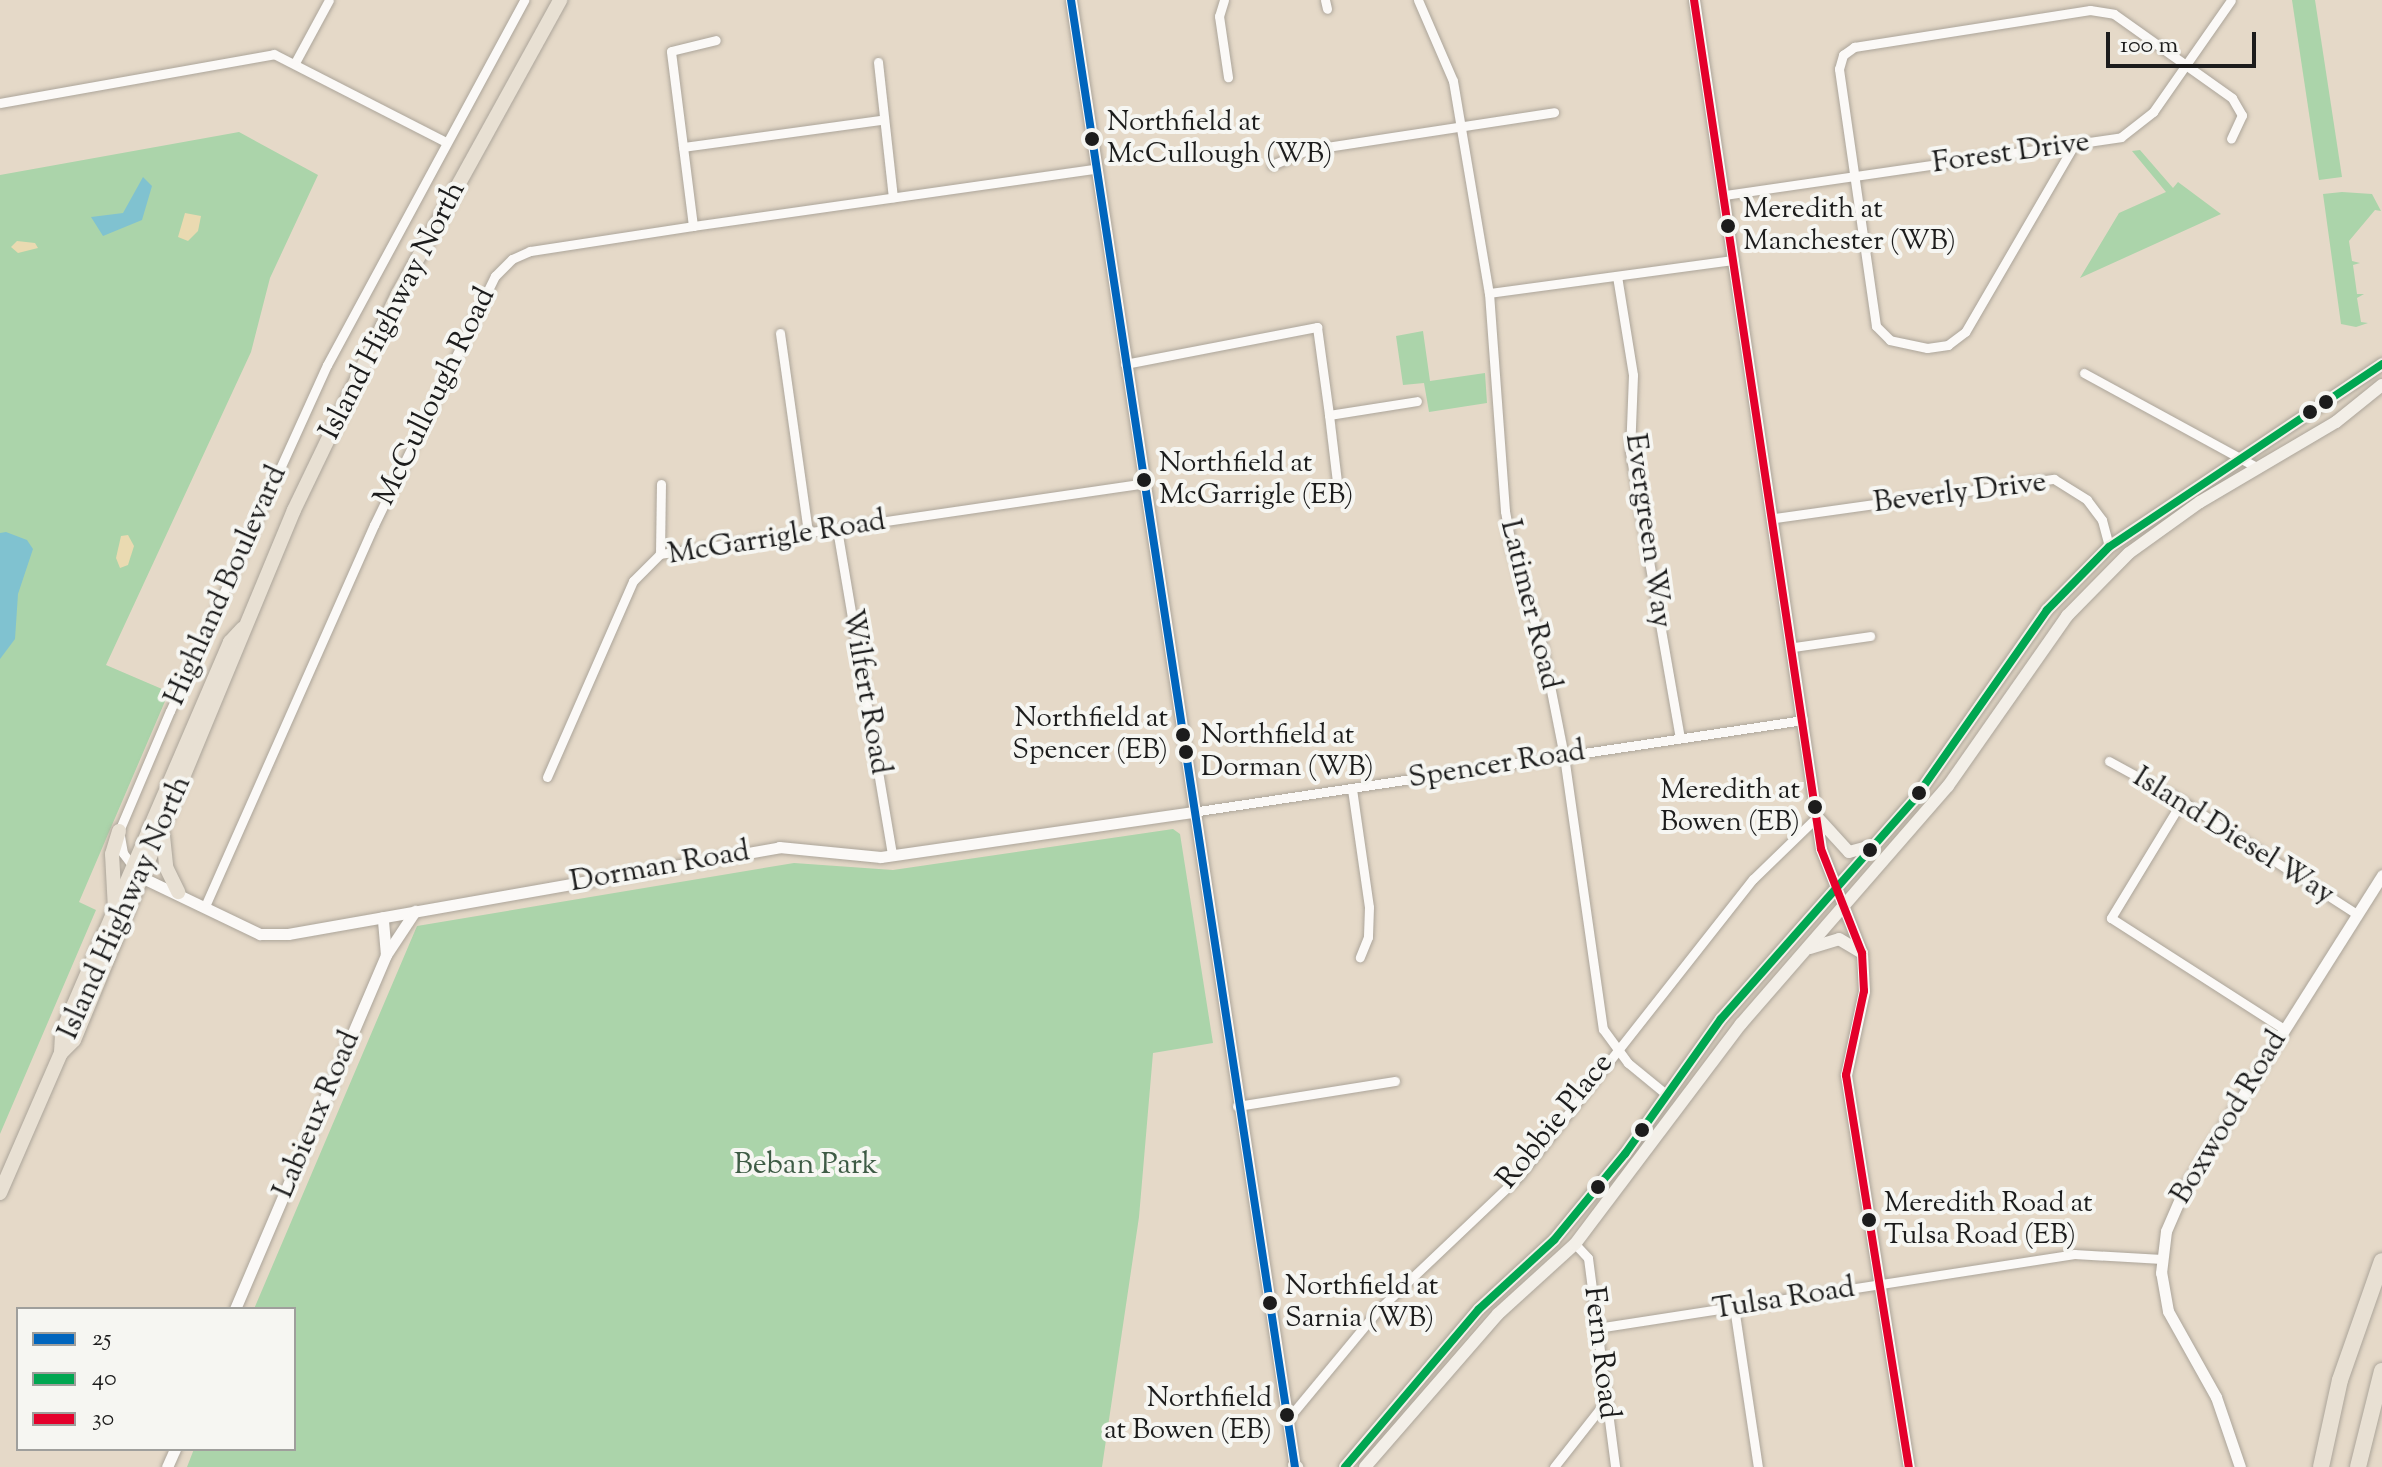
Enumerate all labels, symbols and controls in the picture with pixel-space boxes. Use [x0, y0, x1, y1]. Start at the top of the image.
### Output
scale bar [2110, 16, 2260, 66]
text: 100 m [2120, 29, 2178, 63]
place label: Northfield at McCullough (WB) [1107, 106, 1332, 172]
street label: Forest Drive [1930, 125, 2092, 183]
marker: Northfield at McCullough (WB) [1084, 131, 1100, 147]
street label: Island Highway North [313, 176, 475, 446]
place label: Meredith at Manchester (WB) [1743, 193, 1956, 259]
marker: Meredith at Manchester (WB) [1720, 218, 1736, 234]
street label: McCullough Road [368, 282, 504, 512]
unlabelled marker [2318, 394, 2334, 410]
unlabelled marker [2302, 404, 2318, 420]
street label: Evergreen Way [1616, 431, 1678, 631]
place label: Northfield at McGarrigle (EB) [1159, 447, 1353, 513]
street label: Highland Boulevard [158, 460, 296, 712]
street label: Beverly Drive [1871, 466, 2049, 522]
marker: Northfield at McGarrigle (EB) [1136, 472, 1152, 488]
street label: McGarrigle Road [666, 504, 888, 574]
street label: Latimer Road [1490, 516, 1568, 694]
street label: Wilfert Road [833, 606, 897, 778]
place label: Northfield at Spencer (EB) [1012, 702, 1168, 768]
place label: Northfield at Dorman (WB) [1201, 719, 1374, 785]
marker: Northfield at Spencer (EB) [1175, 727, 1191, 743]
street label: Spencer Road [1406, 734, 1588, 798]
marker: Northfield at Dorman (WB) [1178, 744, 1194, 760]
street label: Island Diesel Way [2126, 761, 2340, 913]
street label: Island Highway North [52, 771, 200, 1045]
place label: Meredith at Bowen (EB) [1660, 774, 1800, 840]
unlabelled marker [1911, 785, 1927, 801]
marker: Meredith at Bowen (EB) [1807, 799, 1823, 815]
street label: Dorman Road [567, 835, 753, 901]
unlabelled marker [1862, 842, 1878, 858]
street label: Boxwood Road [2164, 1025, 2296, 1211]
street label: Labieux Road [267, 1026, 369, 1204]
street label: Robbie Place [1490, 1047, 1622, 1197]
unlabelled marker [1634, 1122, 1650, 1138]
park label: Beban Park [734, 1148, 878, 1184]
unlabelled marker [1590, 1179, 1606, 1195]
place label: Meredith Road at Tulsa Road (EB) [1884, 1187, 2093, 1253]
marker: Meredith Road at Tulsa Road (EB) [1861, 1212, 1877, 1228]
place label: Northfield at Sarnia (WB) [1285, 1270, 1438, 1336]
street label: Tulsa Road [1710, 1271, 1858, 1329]
street label: Fern Road [1574, 1285, 1626, 1421]
marker: Northfield at Sarnia (WB) [1262, 1295, 1278, 1311]
legend [16, 1307, 296, 1451]
text: 25 [92, 1322, 111, 1356]
text: 40 [92, 1362, 117, 1396]
place label: Northfield at Bowen (EB) [1104, 1382, 1272, 1448]
text: 30 [92, 1402, 114, 1436]
marker: Northfield at Bowen (EB) [1279, 1407, 1295, 1423]

